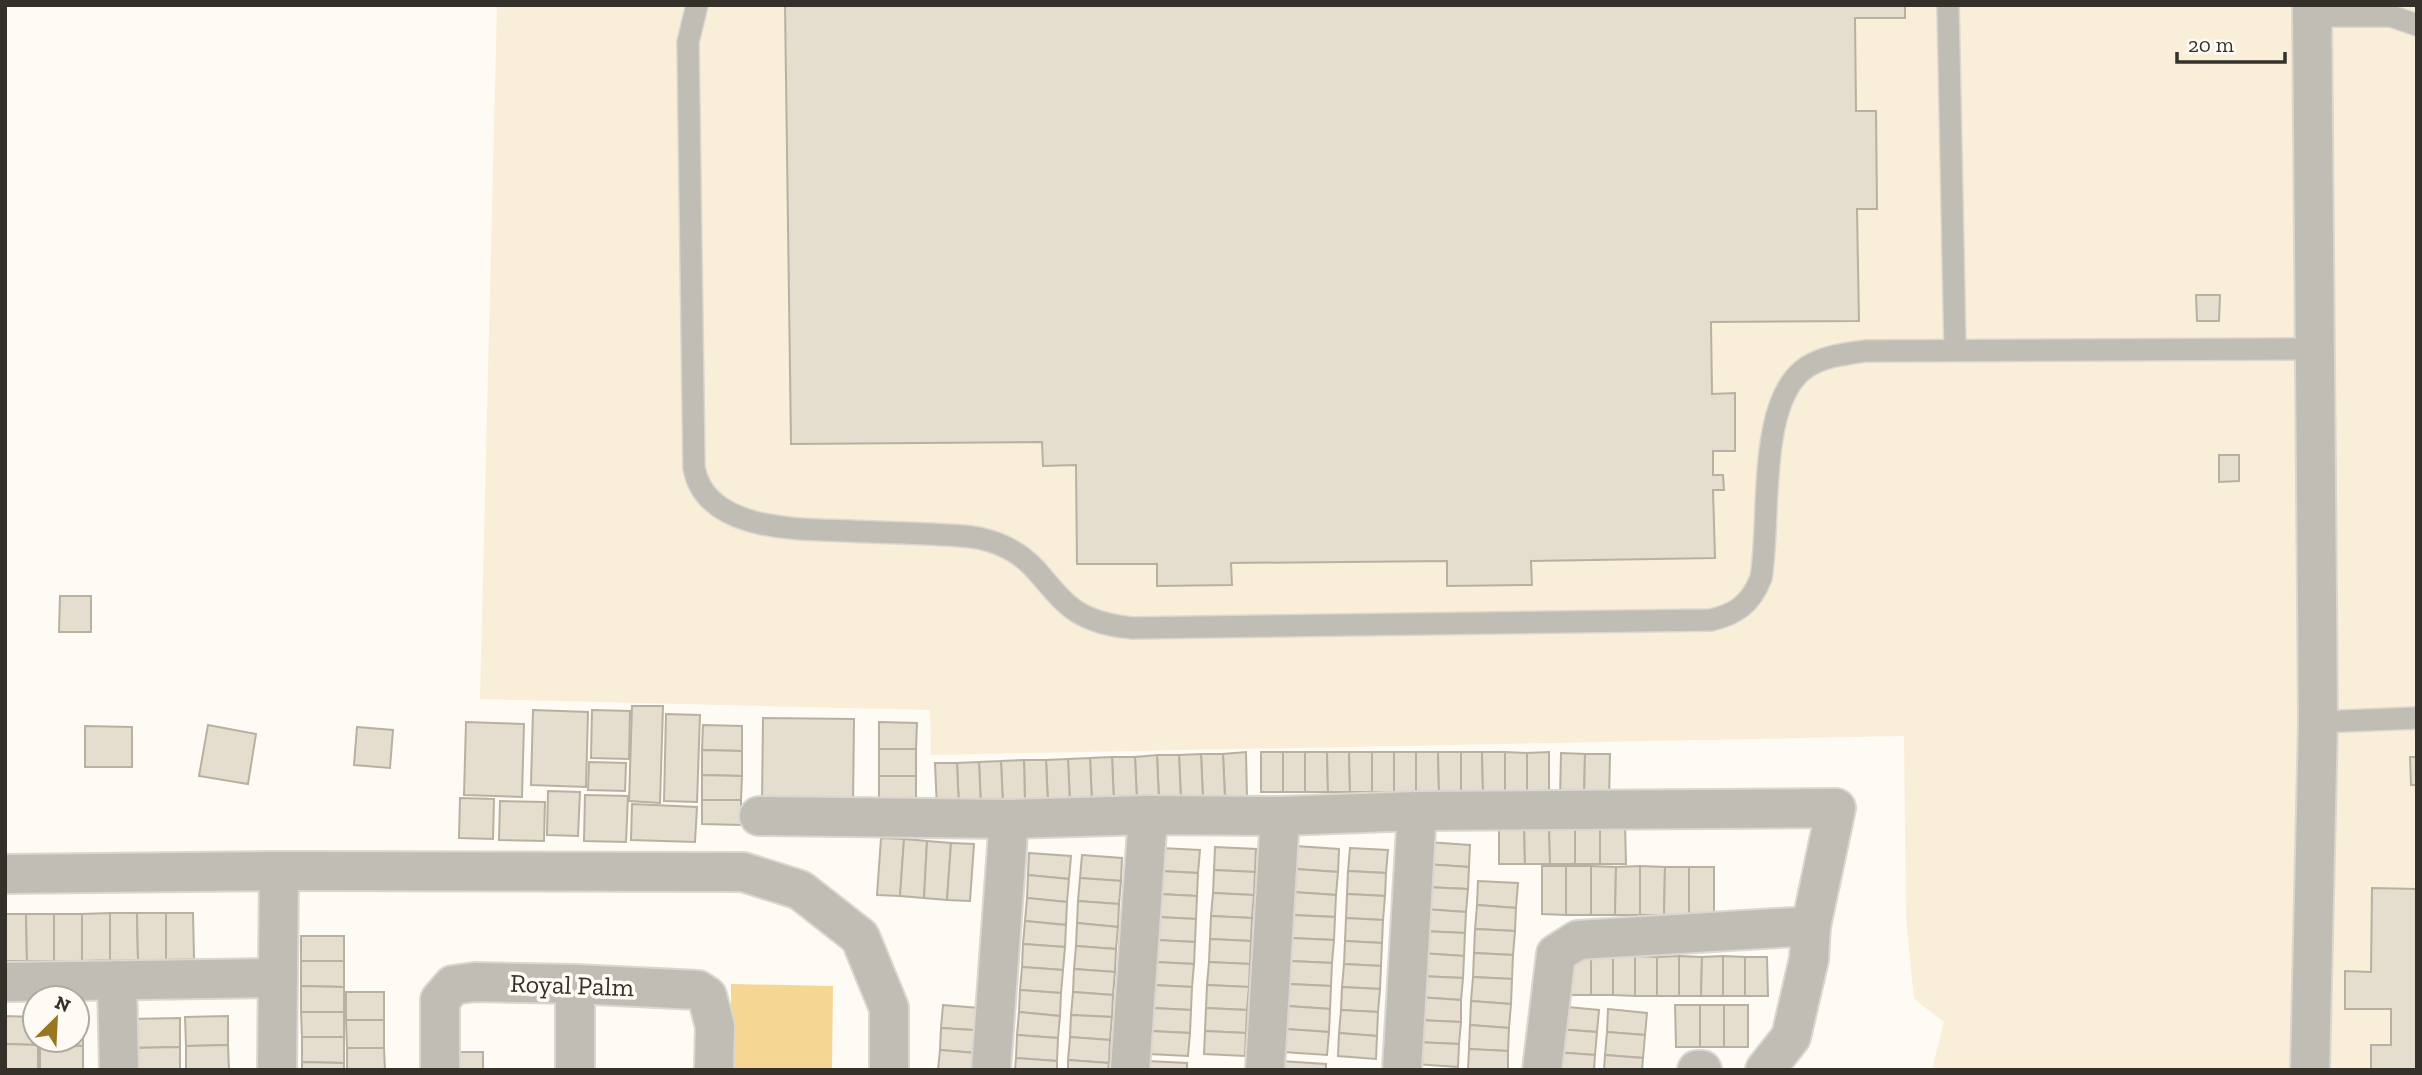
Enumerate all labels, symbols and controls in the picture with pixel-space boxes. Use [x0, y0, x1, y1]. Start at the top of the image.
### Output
scale bar [2177, 21, 2286, 65]
text: 20 m [2188, 32, 2234, 57]
street label: Royal Palm [509, 967, 635, 1003]
north arrow [21, 984, 91, 1054]
text: N [51, 990, 74, 1017]

